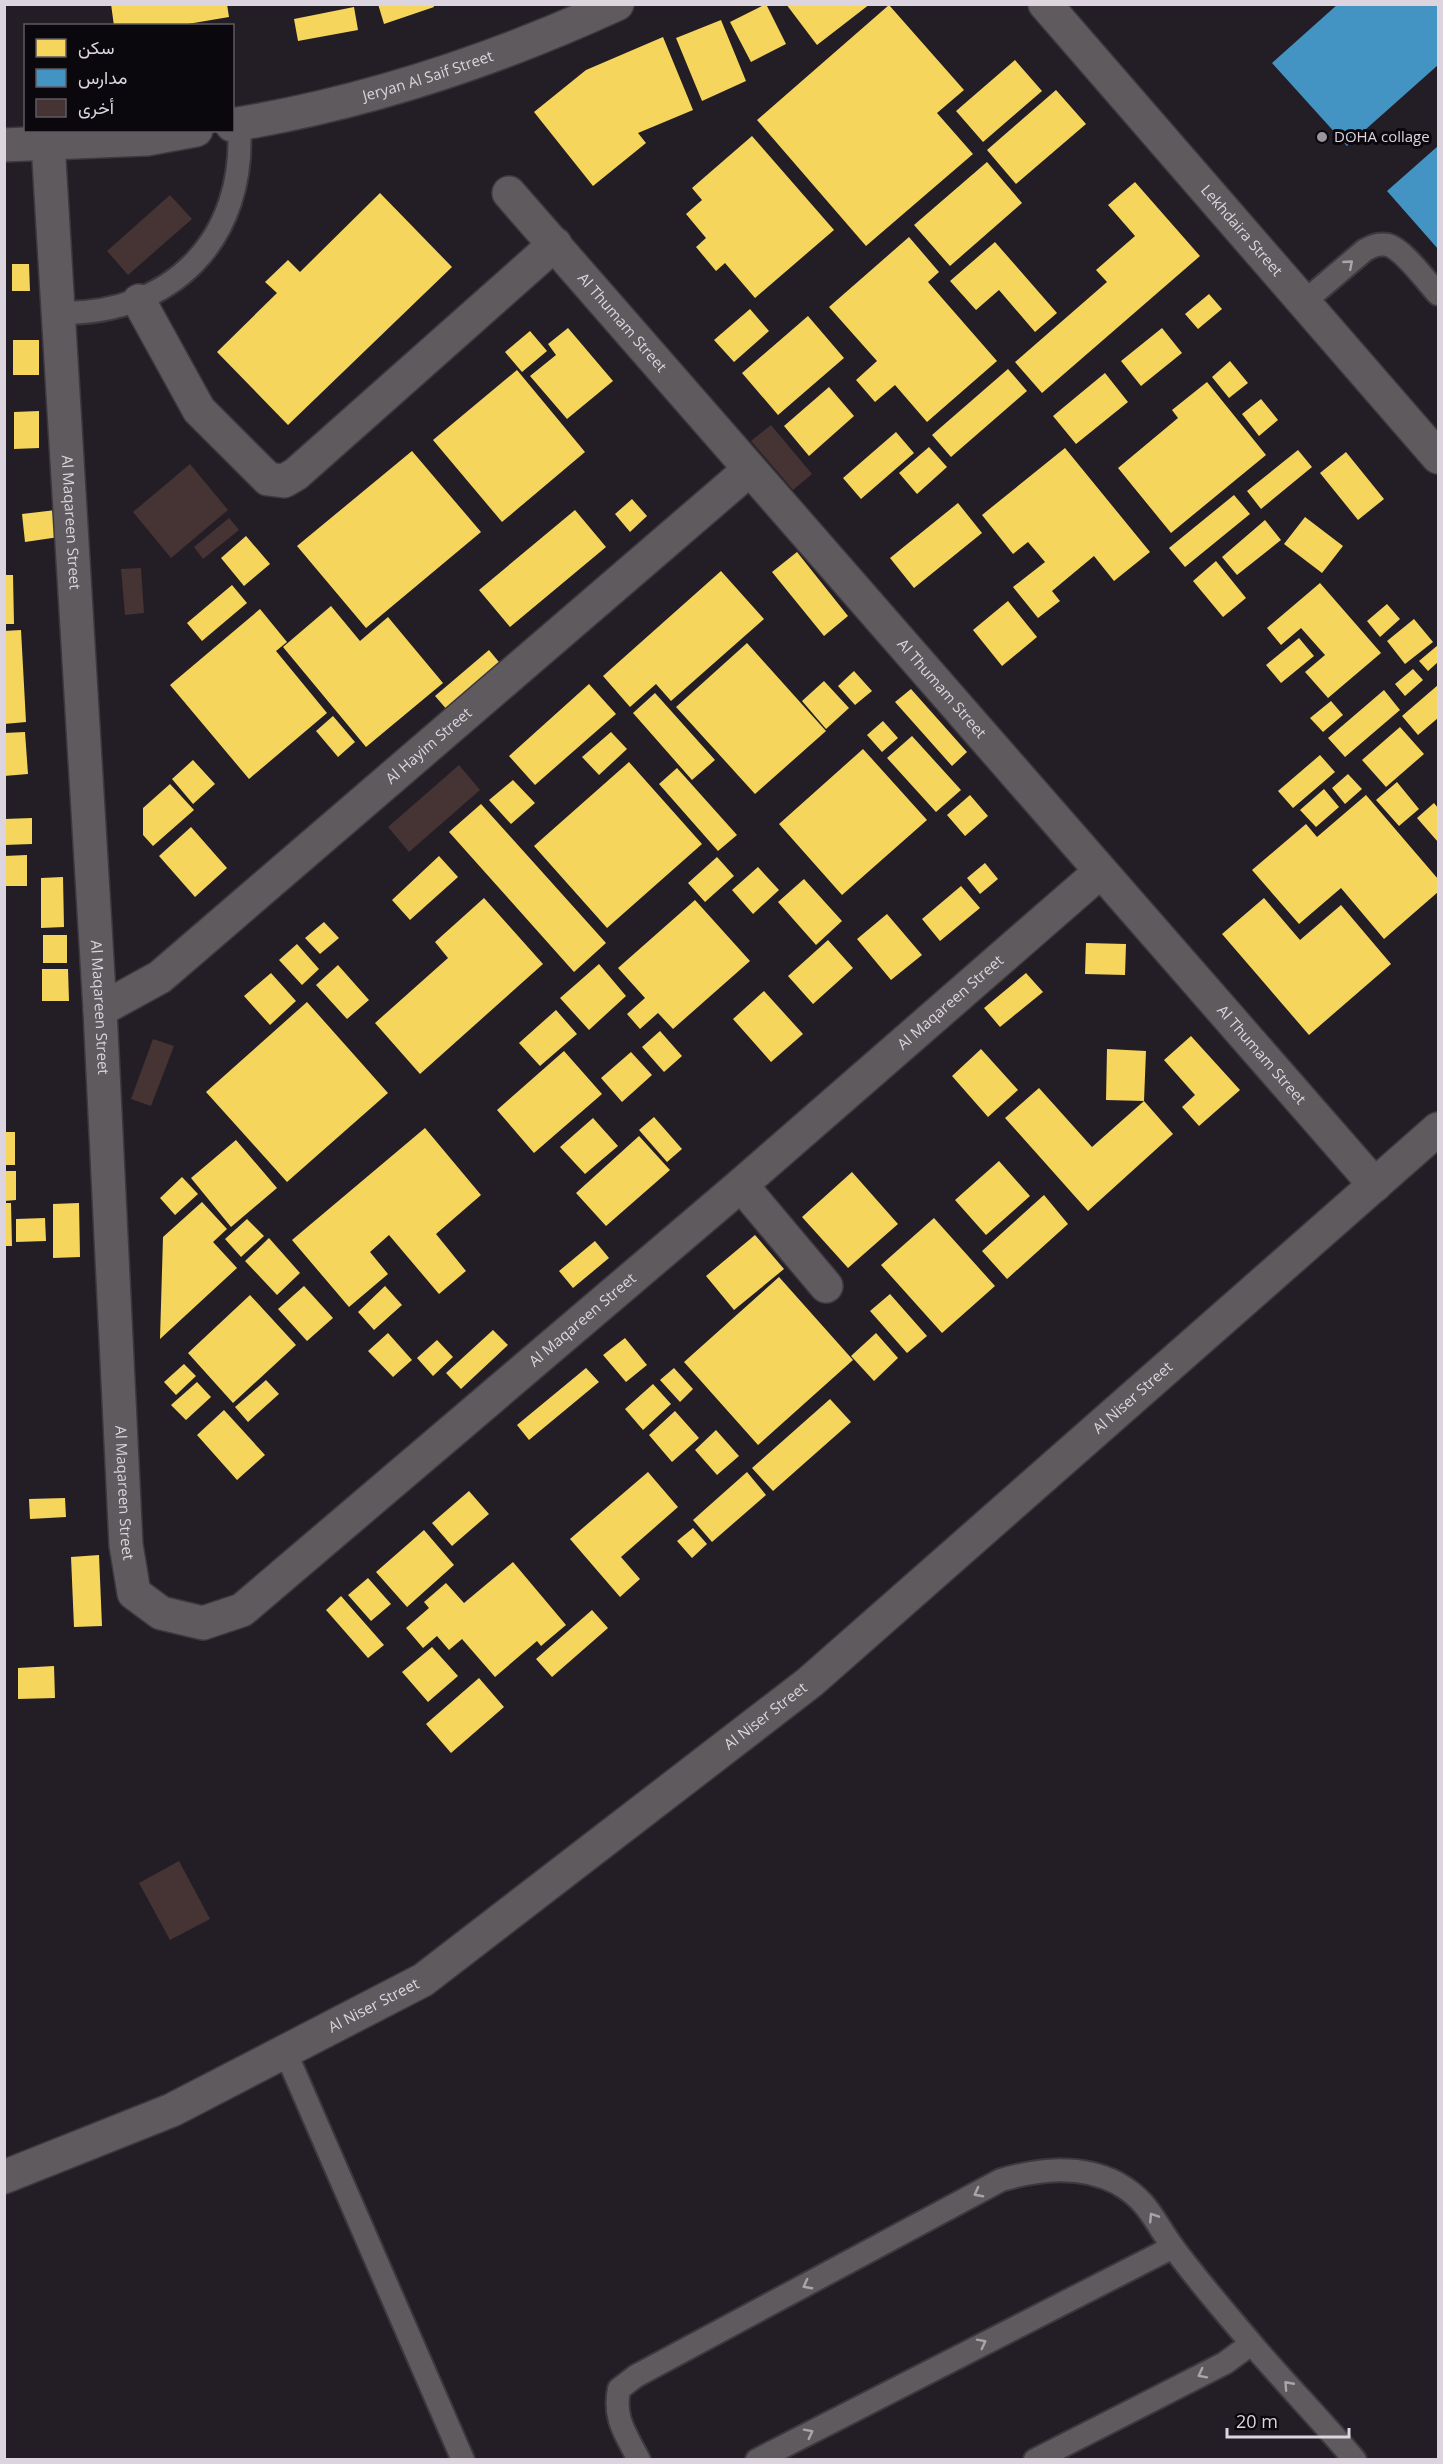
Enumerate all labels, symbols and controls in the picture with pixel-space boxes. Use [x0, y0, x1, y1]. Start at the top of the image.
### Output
legend [24, 24, 234, 132]
text: سكن [78, 35, 114, 59]
street label: Jeryan Al Saif Street [358, 45, 496, 106]
text: مدارس [78, 65, 127, 89]
text: أخرى [78, 95, 114, 119]
place label: DOHA collage [1334, 126, 1430, 146]
marker: DOHA collage [1315, 130, 1329, 144]
street label: Lekhdaira Street [1197, 180, 1288, 280]
one-way arrow [1342, 260, 1353, 271]
street label: Al Thumam Street [574, 268, 672, 376]
street label: Al Maqareen Street [58, 454, 86, 590]
street label: Al Thumam Street [894, 634, 991, 742]
street label: Al Hayim Street [381, 702, 475, 788]
street label: Al Maqareen Street [87, 940, 114, 1075]
street label: Al Maqareen Street [892, 950, 1007, 1053]
street label: Al Thumam Street [1213, 1000, 1311, 1108]
street label: Al Maqareen Street [524, 1268, 640, 1371]
street label: Al Niser Street [1088, 1357, 1176, 1438]
street label: Al Maqareen Street [111, 1425, 139, 1561]
street label: Al Niser Street [719, 1677, 811, 1754]
street label: Al Niser Street [324, 1973, 422, 2037]
one-way arrow [974, 2185, 985, 2197]
one-way arrow [1149, 2212, 1160, 2223]
one-way arrow [802, 2278, 813, 2289]
one-way arrow [976, 2339, 987, 2350]
one-way arrow [1197, 2367, 1208, 2379]
one-way arrow [1284, 2381, 1295, 2391]
scale bar [1227, 2401, 1348, 2439]
text: 20 m [1236, 2409, 1278, 2433]
one-way arrow [803, 2428, 814, 2440]

